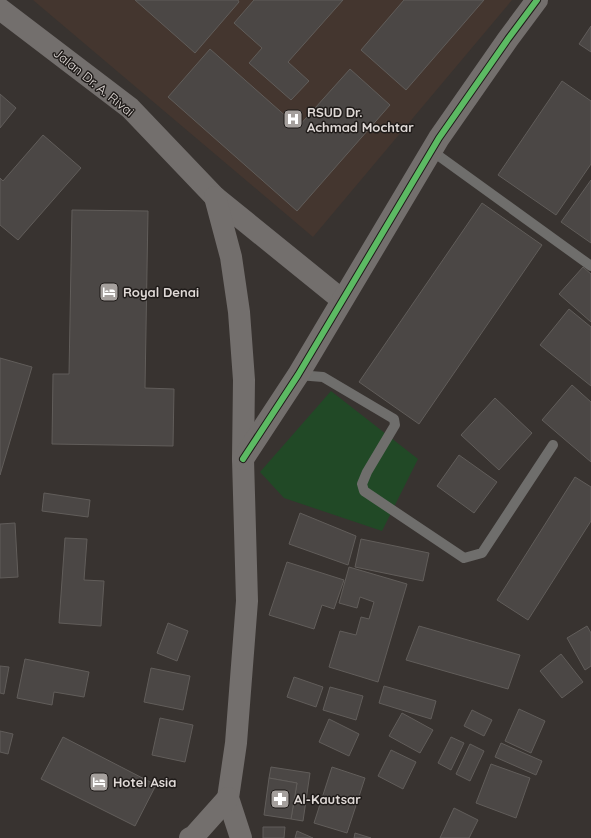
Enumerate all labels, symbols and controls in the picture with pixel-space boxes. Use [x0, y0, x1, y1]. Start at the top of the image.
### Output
street label: Jalan Dr. A. Rivai [50, 44, 138, 120]
place label: RSUD Dr. Achmad Mochtar [307, 104, 414, 135]
hospital icon: RSUD Dr. Achmad Mochtar [282, 108, 304, 130]
hotel icon: Royal Denai [98, 281, 120, 303]
place label: Royal Denai [123, 284, 199, 300]
hotel icon: Hotel Asia [88, 771, 110, 793]
place label: Hotel Asia [113, 774, 176, 790]
pharmacy icon: Al-Kautsar [269, 788, 291, 810]
place label: Al-Kautsar [294, 791, 361, 807]

